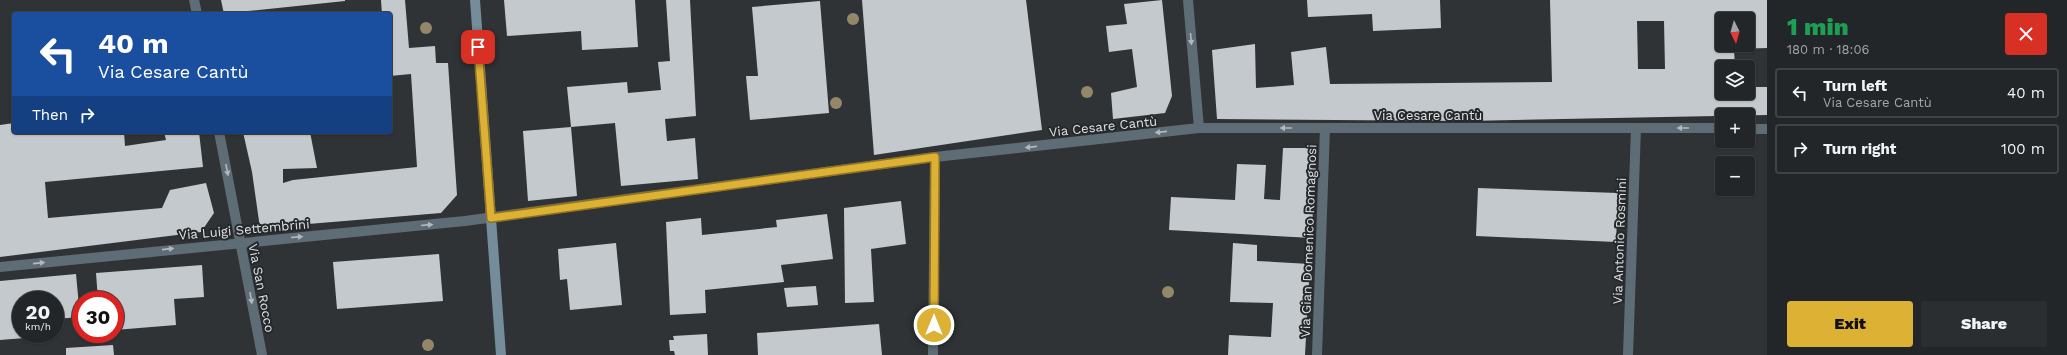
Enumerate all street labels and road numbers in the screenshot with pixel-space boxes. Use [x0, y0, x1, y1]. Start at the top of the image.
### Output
street label: Via Cesare Cantù [1374, 108, 1482, 123]
street label: Via Cesare Cantù [1048, 113, 1158, 140]
street label: Via Gian Domenico Romagnosi [1298, 144, 1319, 338]
street label: Via Antonio Rosmini [1610, 177, 1629, 305]
street label: Via Luigi Settembrini [178, 216, 310, 243]
street label: Via San Rocco [246, 242, 277, 334]

